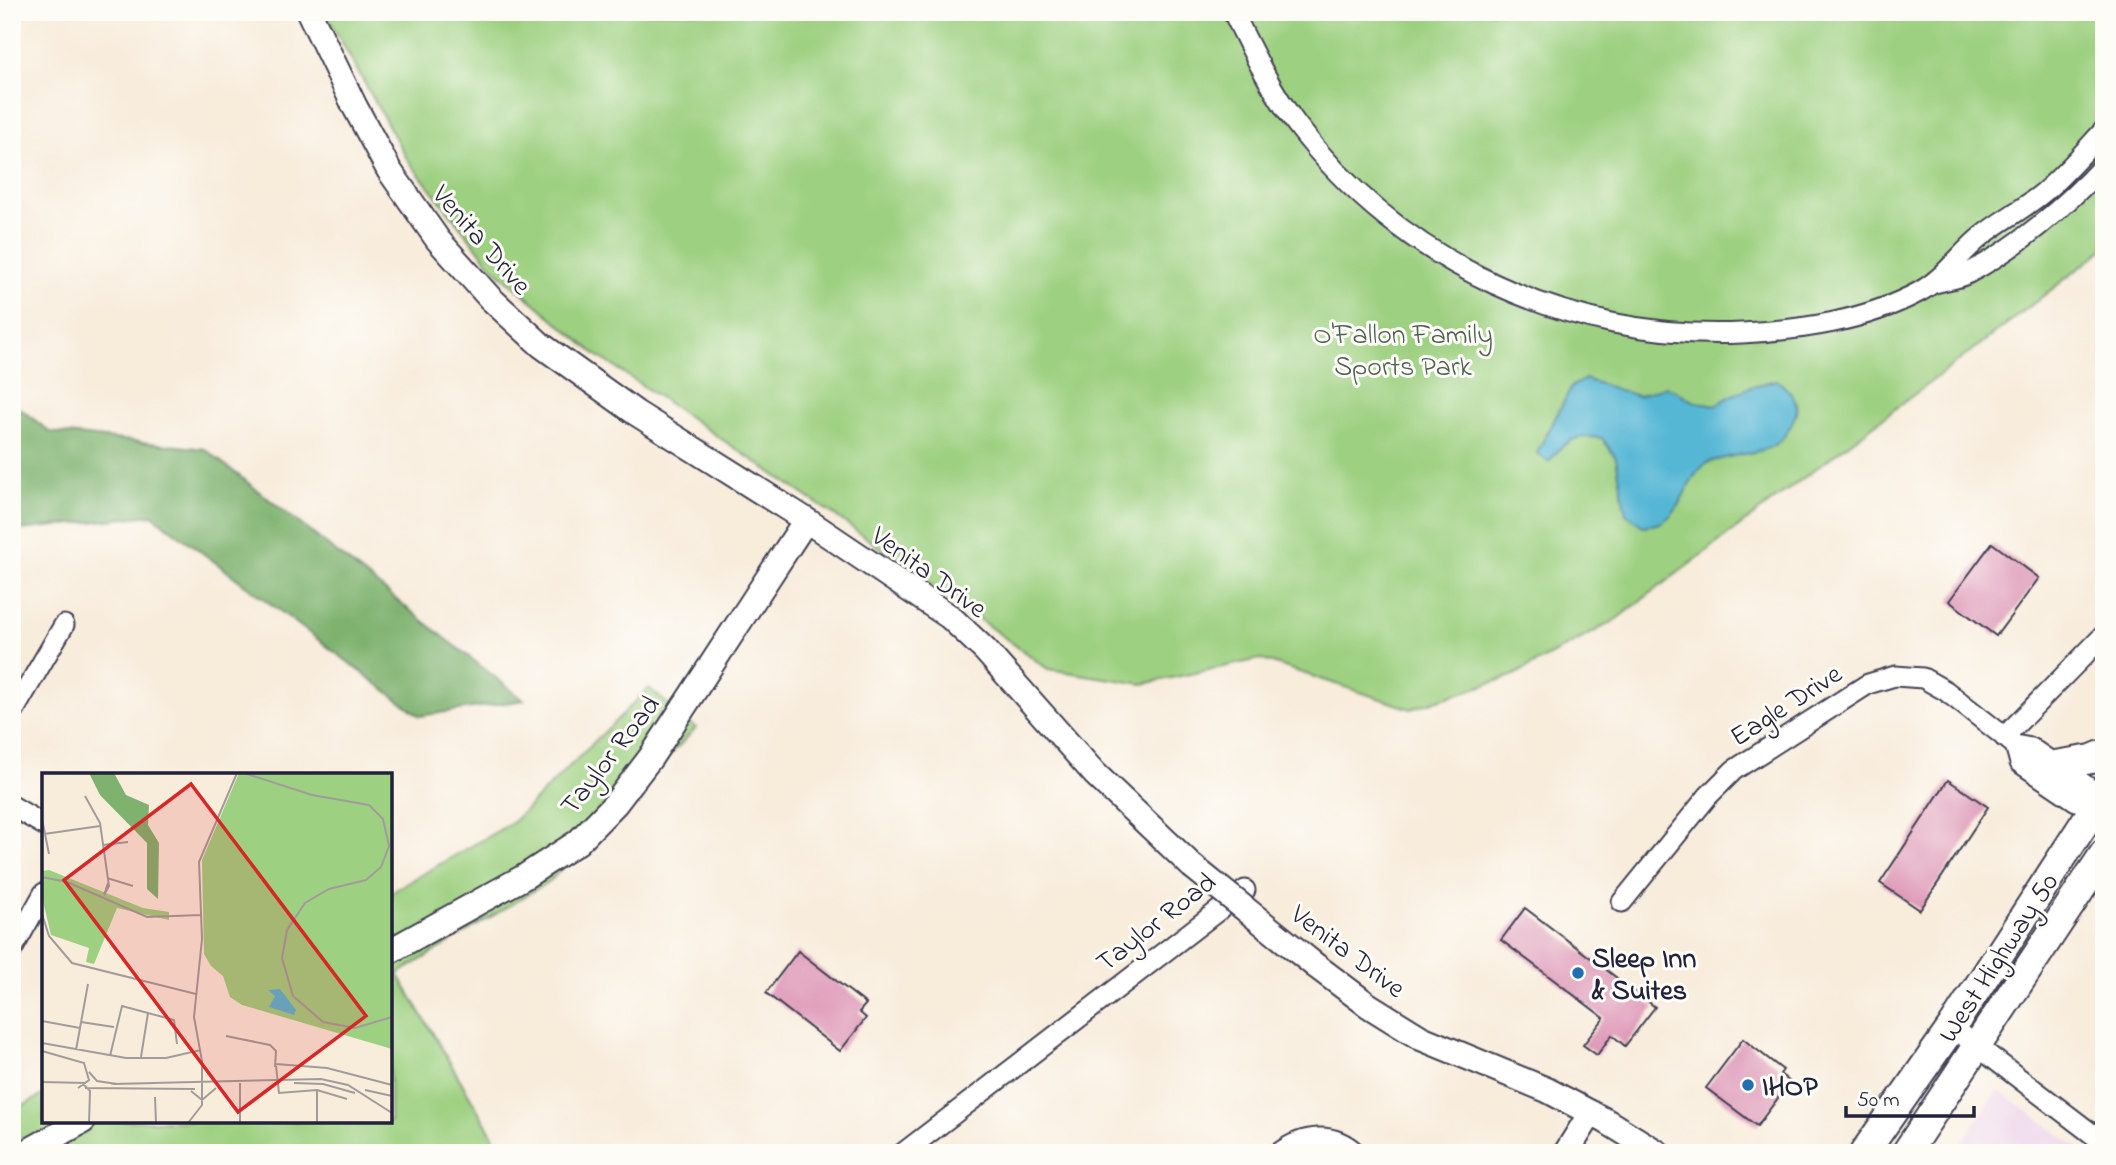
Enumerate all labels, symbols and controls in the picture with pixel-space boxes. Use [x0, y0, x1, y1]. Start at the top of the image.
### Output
street label: Venita Drive [420, 176, 540, 306]
park label: O'Fallon Family Sports Park [1313, 316, 1493, 389]
street label: Venita Drive [861, 517, 995, 630]
street label: Eagle Drive [1723, 655, 1851, 759]
street label: Taylor Road [552, 687, 672, 825]
inset map [42, 773, 392, 1123]
street label: Taylor Road [1088, 864, 1226, 984]
street label: West Highway 50 [1930, 866, 2070, 1052]
street label: Venita Drive [1280, 895, 1413, 1010]
place label: Sleep Inn & Suites [1591, 940, 1696, 1013]
marker: Sleep Inn & Suites [1570, 965, 1586, 981]
place label: IHOP [1762, 1068, 1818, 1109]
scale bar [1846, 1074, 1974, 1118]
marker: IHOP [1740, 1077, 1756, 1093]
text: 50 m [1857, 1086, 1900, 1116]

